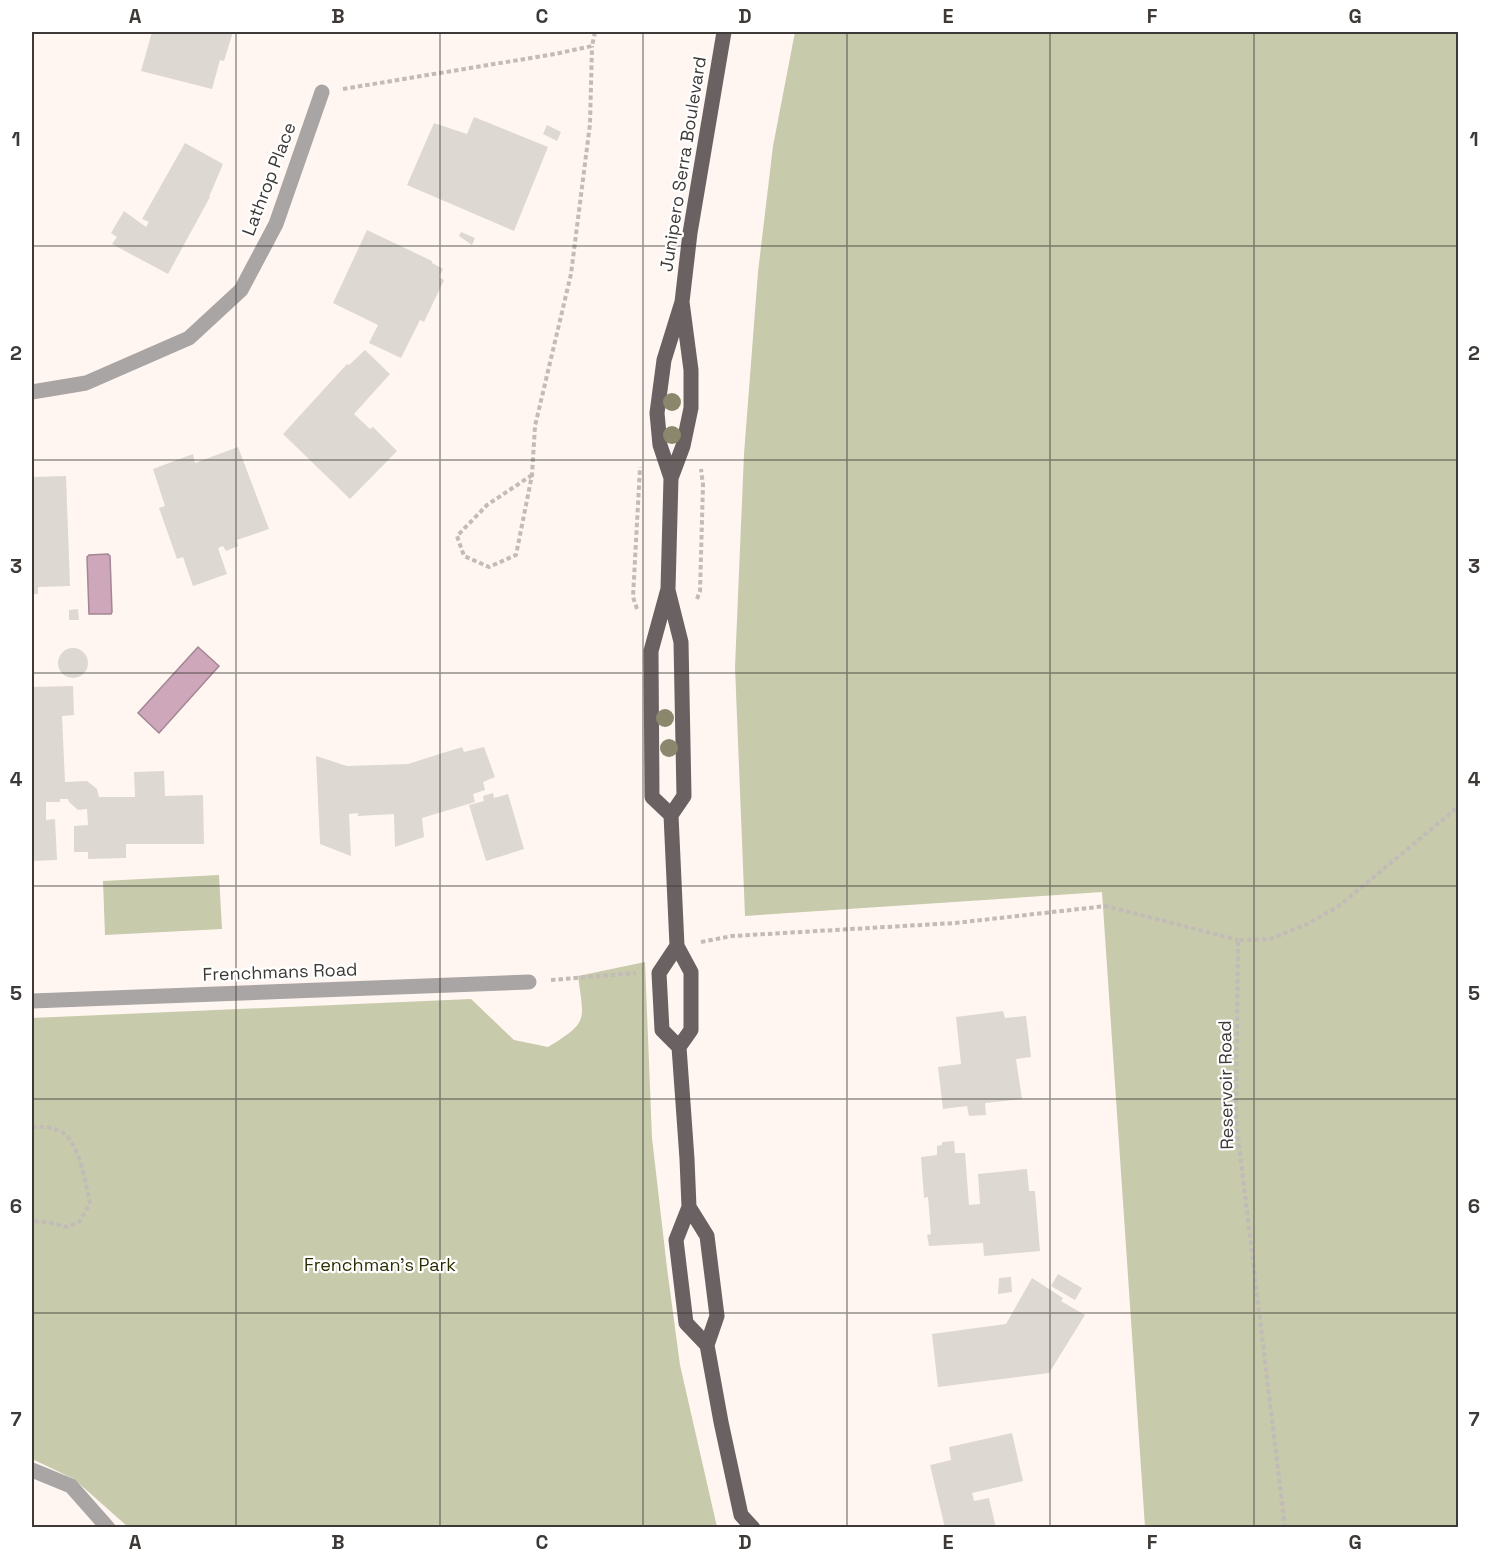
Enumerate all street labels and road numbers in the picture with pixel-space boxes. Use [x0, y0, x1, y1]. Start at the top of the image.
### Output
street label: Junipero Serra Boulevard [654, 55, 711, 273]
street label: Lathrop Place [236, 119, 301, 239]
street label: Frenchmans Road [202, 957, 358, 986]
street label: Reservoir Road [1213, 1020, 1238, 1150]

